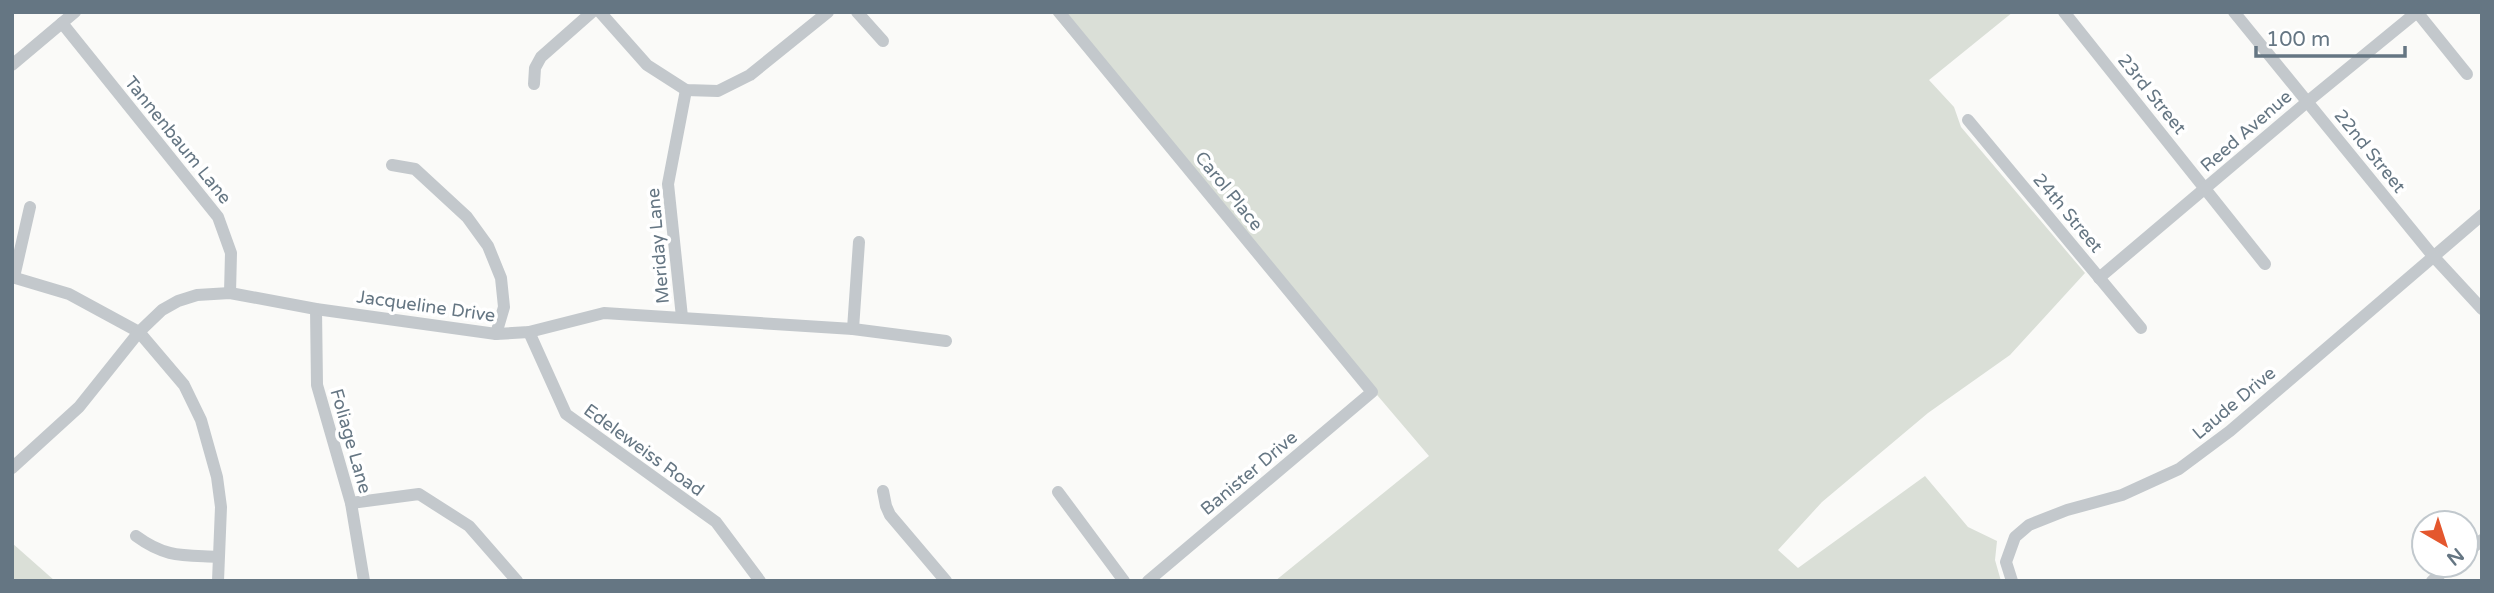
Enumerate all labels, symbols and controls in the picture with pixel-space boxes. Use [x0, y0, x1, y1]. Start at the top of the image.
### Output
scale bar [2256, 14, 2405, 58]
text: 100 m [2266, 27, 2330, 52]
street label: 23rd Street [2113, 49, 2191, 139]
street label: Tannenbaum Lane [120, 72, 236, 208]
street label: Reed Avenue [2196, 85, 2296, 177]
street label: 22nd Street [2330, 105, 2410, 197]
street label: Carol Place [1190, 147, 1268, 235]
street label: 24th Street [2029, 169, 2108, 257]
street label: Meriday Lane [642, 187, 674, 305]
street label: Jacqueline Drive [355, 285, 497, 327]
street label: Laude Drive [2188, 362, 2280, 444]
street label: Foliage Lane [326, 386, 376, 496]
street label: Edeleweiss Road [580, 399, 708, 501]
street label: Banister Drive [1196, 426, 1302, 520]
north arrow [2410, 509, 2480, 579]
text: N [2442, 543, 2468, 570]

